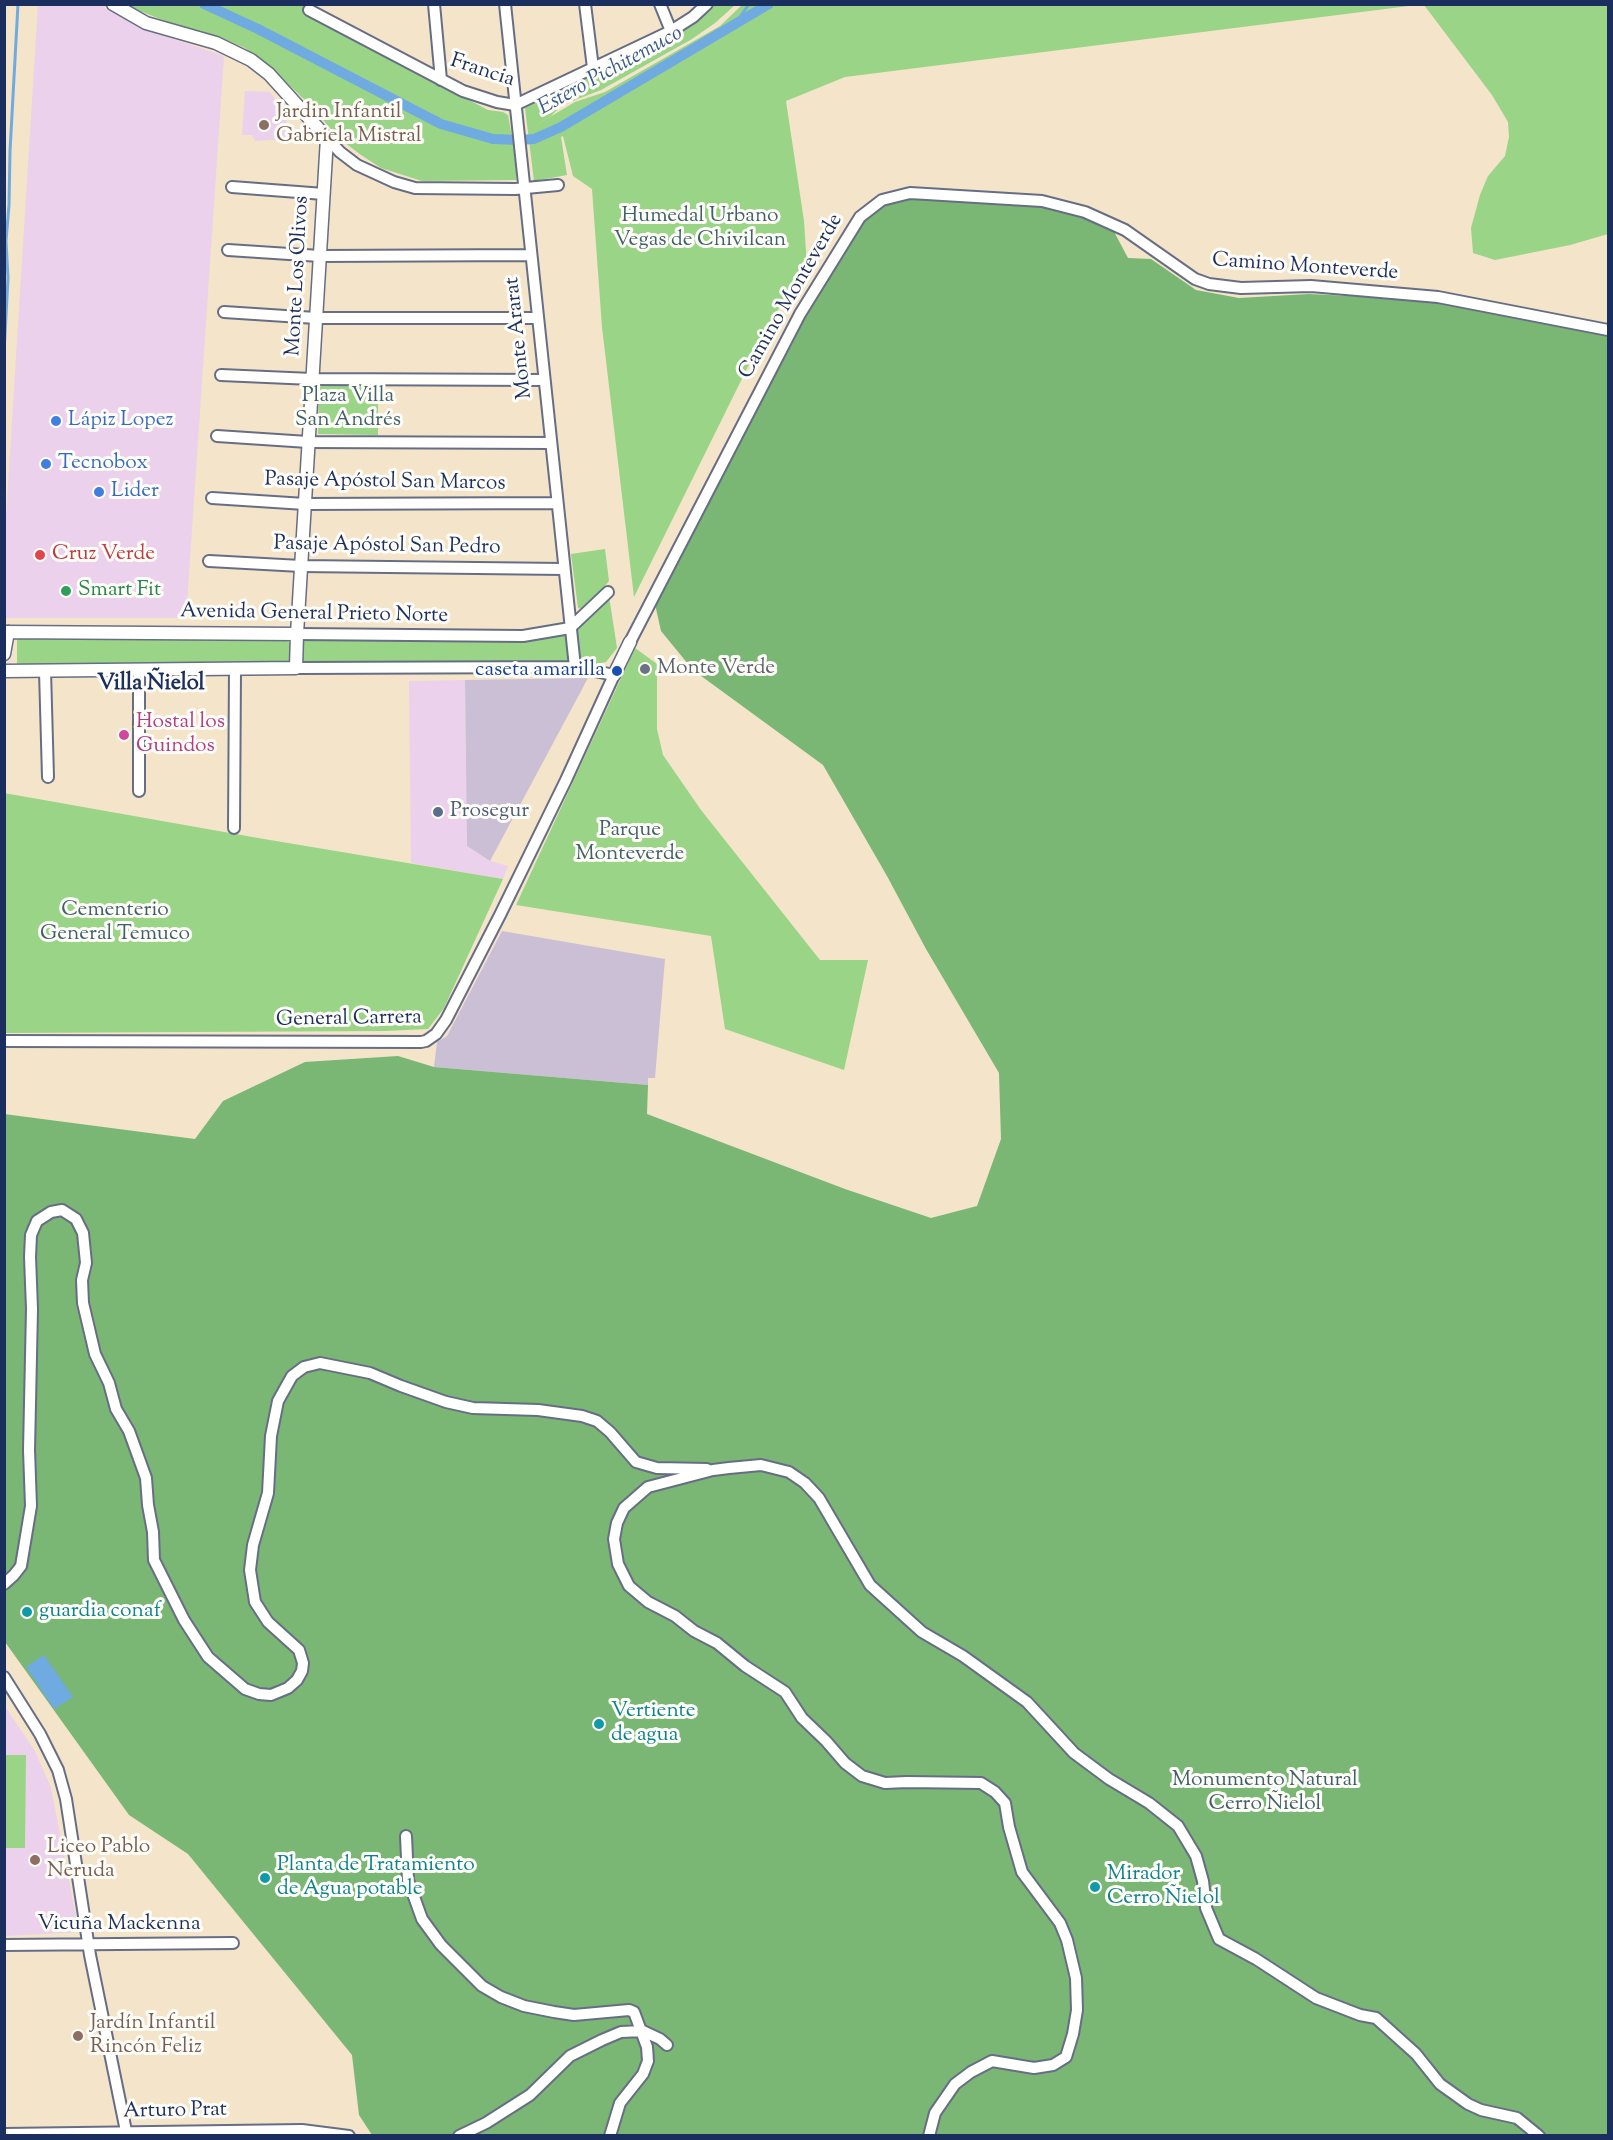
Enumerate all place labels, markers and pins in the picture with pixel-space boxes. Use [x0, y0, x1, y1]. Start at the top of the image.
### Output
place label: Jardin Infantil Gabriela Mistral [276, 100, 422, 150]
marker: Jardin Infantil Gabriela Mistral [257, 118, 271, 132]
place label: Lápiz Lopez [68, 408, 173, 434]
marker: Lápiz Lopez [49, 414, 63, 428]
place label: Tecnobox [58, 451, 148, 477]
marker: Tecnobox [39, 457, 53, 471]
place label: Lider [111, 479, 159, 505]
marker: Lider [92, 485, 106, 499]
place label: Cruz Verde [52, 542, 155, 568]
marker: Cruz Verde [33, 548, 47, 562]
place label: Smart Fit [78, 578, 161, 604]
marker: Smart Fit [59, 584, 73, 598]
place label: Monte Verde [657, 656, 775, 682]
place label: caseta amarilla [475, 658, 605, 684]
marker: Monte Verde [638, 662, 652, 676]
marker: caseta amarilla [610, 664, 624, 678]
place label: Hostal los Guindos [136, 710, 225, 760]
marker: Hostal los Guindos [117, 728, 131, 742]
place label: Prosegur [450, 799, 529, 825]
marker: Prosegur [431, 805, 445, 819]
place label: guardia conaf [39, 1599, 161, 1625]
marker: guardia conaf [20, 1605, 34, 1619]
place label: Vertiente de agua [611, 1699, 696, 1749]
marker: Vertiente de agua [592, 1717, 606, 1731]
place label: Liceo Pablo Neruda [47, 1835, 150, 1885]
marker: Liceo Pablo Neruda [28, 1853, 42, 1867]
place label: Planta de Tratamiento de Agua potable [277, 1853, 475, 1903]
place label: Mirador Cerro Ñielol [1107, 1862, 1220, 1912]
marker: Planta de Tratamiento de Agua potable [258, 1871, 272, 1885]
marker: Mirador Cerro Ñielol [1088, 1880, 1102, 1894]
place label: Jardín Infantil Rincón Feliz [90, 2011, 215, 2061]
marker: Jardín Infantil Rincón Feliz [71, 2029, 85, 2043]

